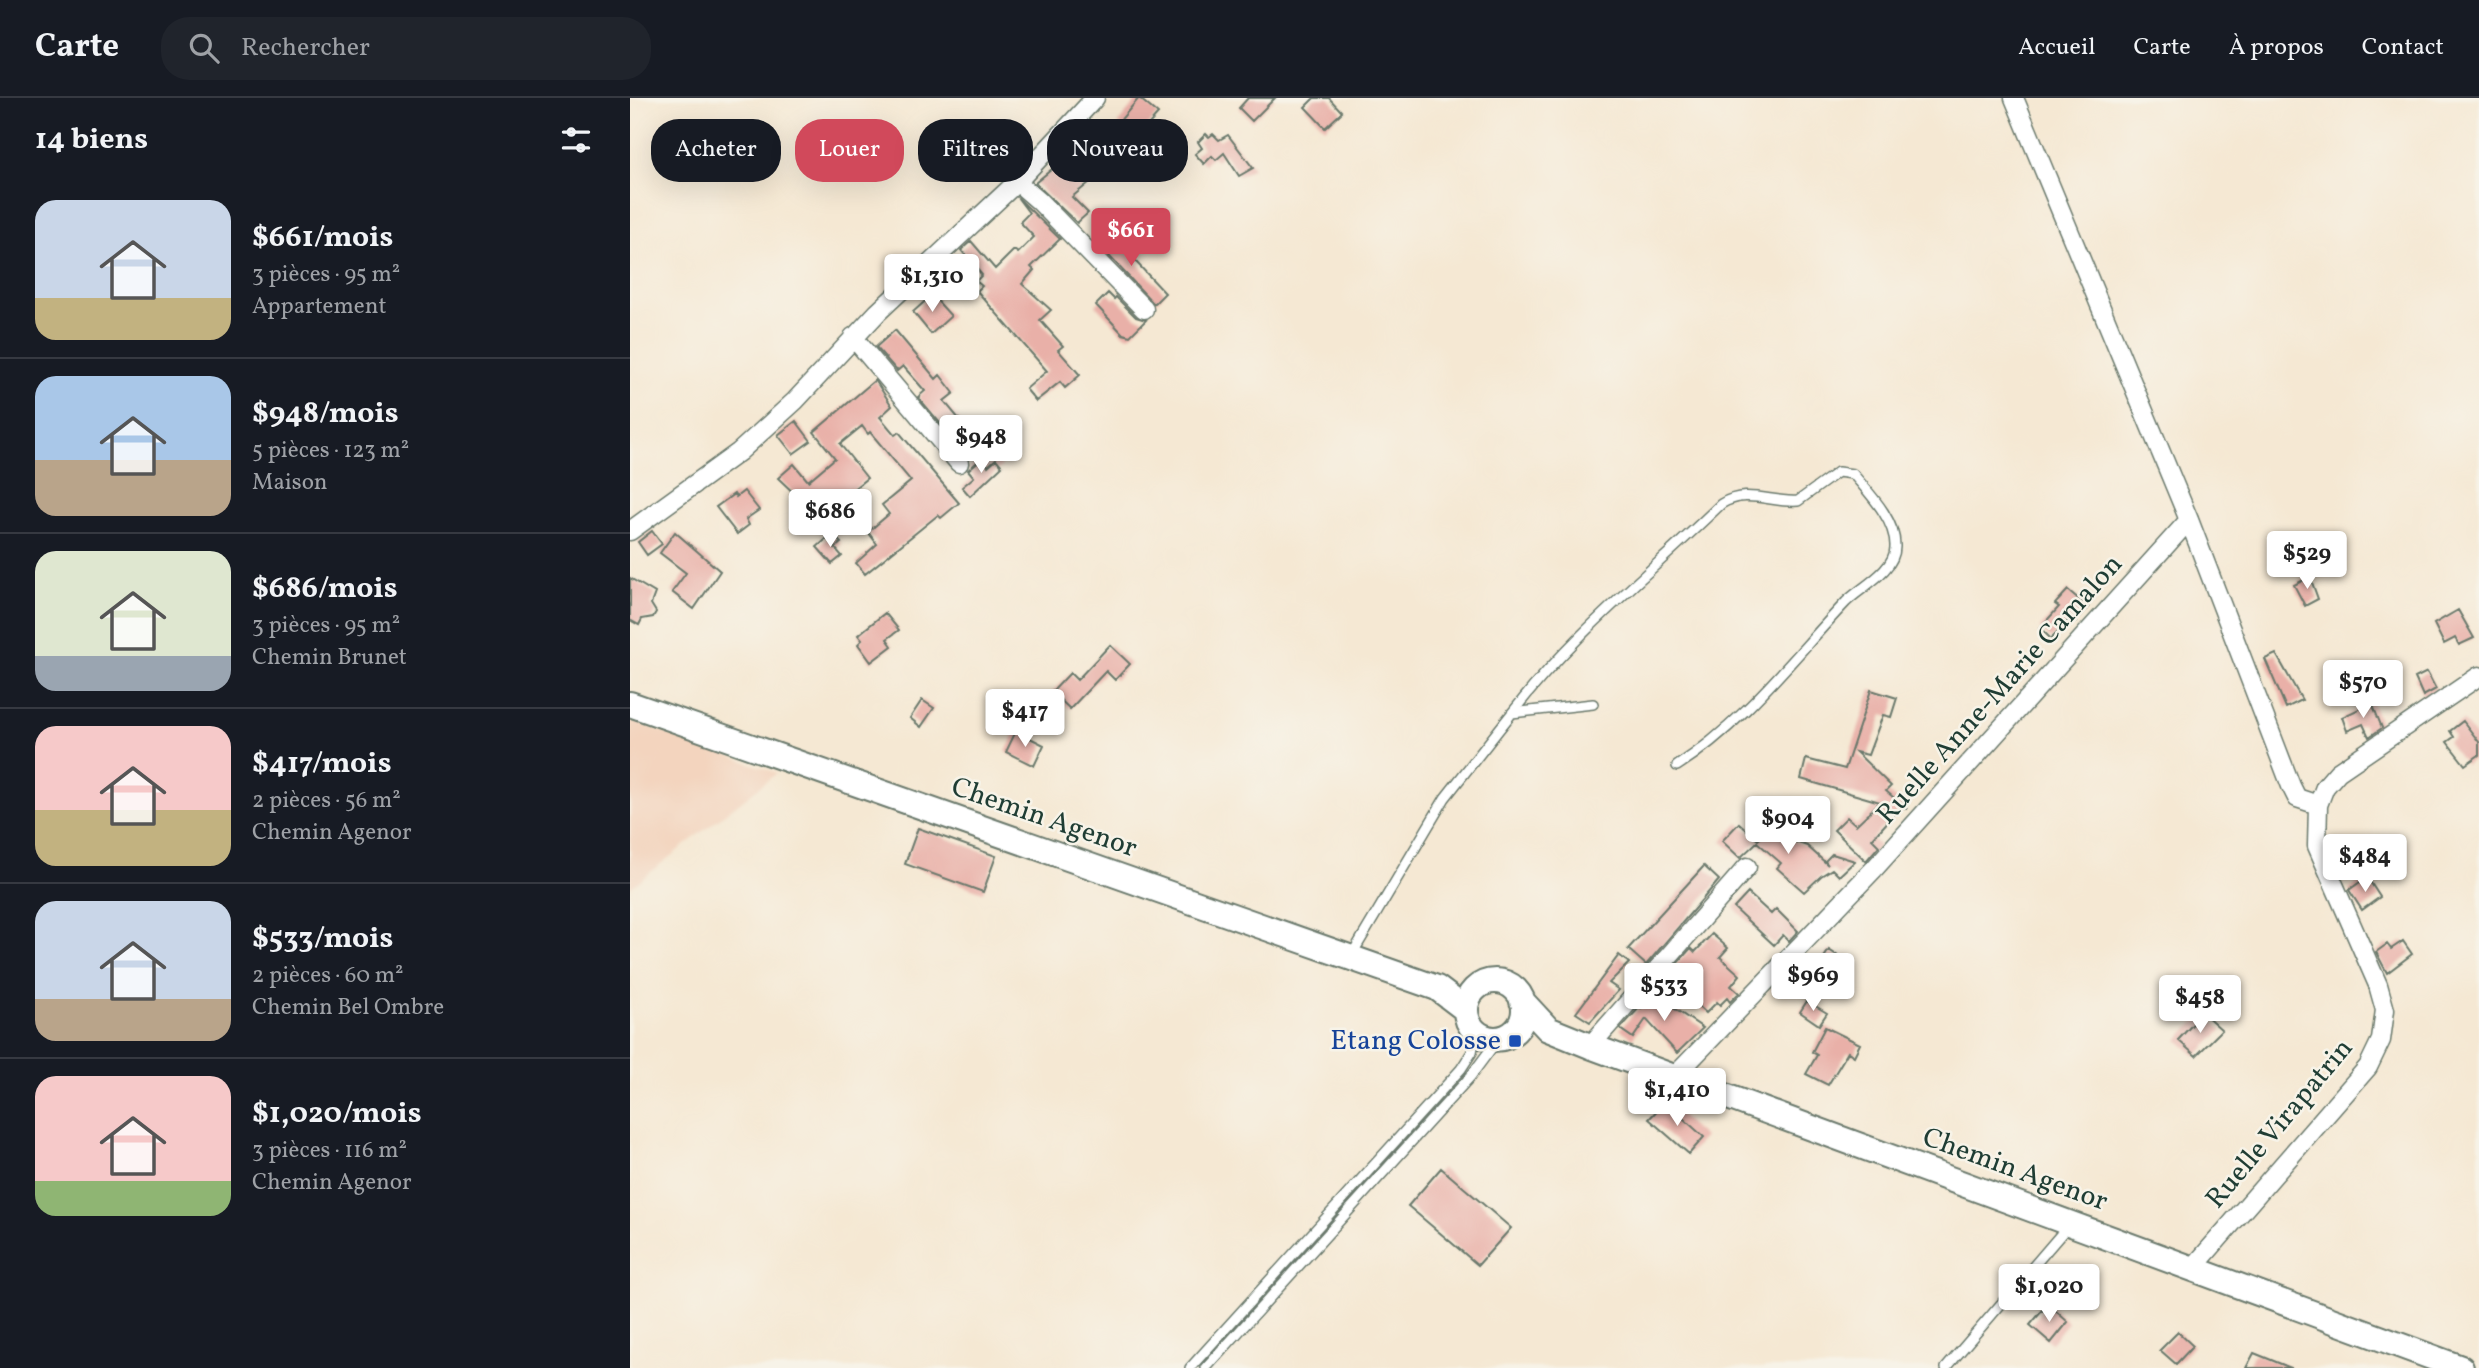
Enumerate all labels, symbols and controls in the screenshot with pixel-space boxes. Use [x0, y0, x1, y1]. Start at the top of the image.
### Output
search box [161, 17, 651, 80]
text: Carte [35, 25, 119, 71]
icon: search [185, 29, 223, 67]
text: Rechercher [241, 30, 370, 66]
text: Accueil [2018, 31, 2095, 65]
text: Carte [2133, 31, 2191, 65]
text: À propos [2229, 31, 2324, 65]
text: Contact [2362, 31, 2444, 65]
text: 14 biens [35, 119, 148, 161]
chip: Acheter [651, 119, 781, 182]
chip: Louer [795, 119, 904, 182]
chip: Filtres [918, 119, 1033, 182]
chip: Nouveau [1047, 119, 1188, 182]
icon: filters [557, 121, 595, 159]
pin: $661 [1090, 208, 1172, 268]
text: $661 [1107, 215, 1155, 247]
text: $661/mois [252, 217, 393, 259]
icon: home [91, 228, 175, 312]
pin: $1,310 [875, 254, 989, 314]
text: 3 pièces · 95 m² [252, 259, 400, 291]
text: $1,310 [900, 261, 964, 293]
text: Appartement [252, 291, 387, 323]
text: $948/mois [252, 393, 399, 435]
icon: home [91, 404, 175, 488]
pin: $948 [940, 416, 1022, 475]
text: $948 [955, 422, 1007, 454]
text: 5 pièces · 123 m² [252, 435, 409, 467]
text: Maison [252, 467, 328, 499]
pin: $686 [789, 490, 871, 549]
text: $686 [805, 496, 855, 528]
pin: $529 [2266, 532, 2348, 591]
text: $529 [2283, 538, 2331, 570]
street label: Ruelle Anne-Marie Camalon [1868, 546, 2132, 834]
text: $686/mois [252, 568, 398, 610]
icon: home [91, 579, 175, 663]
text: 3 pièces · 95 m² [252, 610, 400, 642]
text: Chemin Brunet [252, 642, 407, 674]
pin: $570 [2322, 660, 2404, 720]
text: $570 [2339, 667, 2387, 699]
pin: $417 [984, 690, 1066, 749]
text: $417 [1001, 696, 1049, 728]
text: $417/mois [252, 743, 392, 785]
icon: home [91, 754, 175, 838]
street label: Chemin Agenor [946, 768, 1143, 868]
text: 2 pièces · 56 m² [252, 785, 401, 817]
pin: $904 [1747, 796, 1829, 856]
text: $904 [1761, 803, 1815, 835]
text: Chemin Agenor [252, 817, 412, 849]
pin: $484 [2324, 834, 2406, 894]
text: $484 [2339, 841, 2391, 873]
text: $533/mois [252, 918, 393, 960]
icon: home [91, 929, 175, 1013]
pin: $969 [1772, 954, 1854, 1013]
text: 2 pièces · 60 m² [252, 960, 404, 992]
text: $969 [1787, 960, 1839, 992]
pin: $533 [1623, 964, 1705, 1023]
text: $533 [1640, 970, 1688, 1002]
pin: $458 [2159, 976, 2241, 1035]
text: $458 [2175, 982, 2225, 1014]
text: Chemin Bel Ombre [252, 992, 444, 1024]
place label: Etang Colosse [1330, 1022, 1501, 1061]
street label: Ruelle Virapatrin [2197, 1031, 2363, 1217]
marker: Etang Colosse [1507, 1033, 1523, 1049]
pin: $1,410 [1620, 1068, 1734, 1128]
text: $1,410 [1644, 1075, 1710, 1107]
text: $1,020/mois [252, 1093, 422, 1135]
icon: home [91, 1104, 175, 1188]
street label: Chemin Agenor [1917, 1118, 2113, 1222]
text: 3 pièces · 116 m² [252, 1135, 407, 1167]
text: Chemin Agenor [252, 1167, 412, 1199]
pin: $1,020 [1992, 1264, 2106, 1324]
text: $1,020 [2015, 1271, 2083, 1303]

